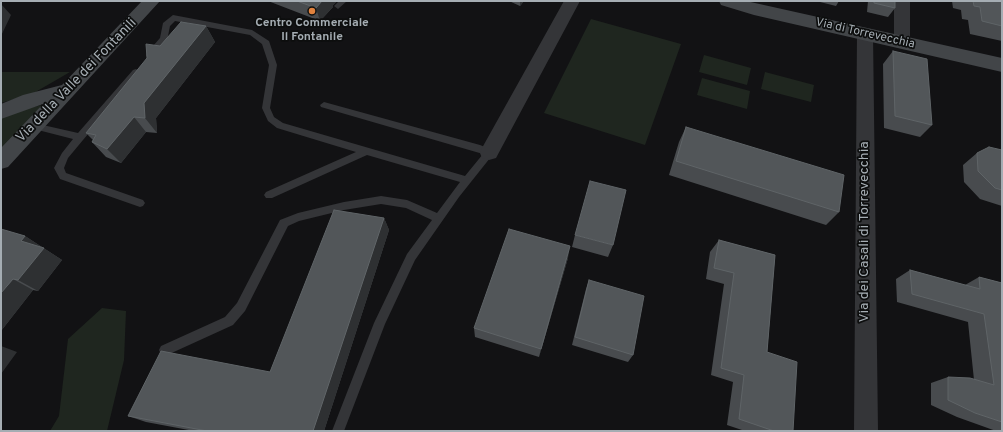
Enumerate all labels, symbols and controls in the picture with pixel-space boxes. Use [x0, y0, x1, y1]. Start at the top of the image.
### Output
marker: Centro Commerciale Il Fontanile [307, 6, 317, 16]
street label: Via della Valle dei Fontanili [13, 15, 141, 147]
street label: Via di Torrevecchia [814, 16, 916, 52]
place label: Centro Commerciale Il Fontanile [255, 17, 369, 45]
street label: Via dei Casali di Torrevecchia [857, 141, 873, 323]

